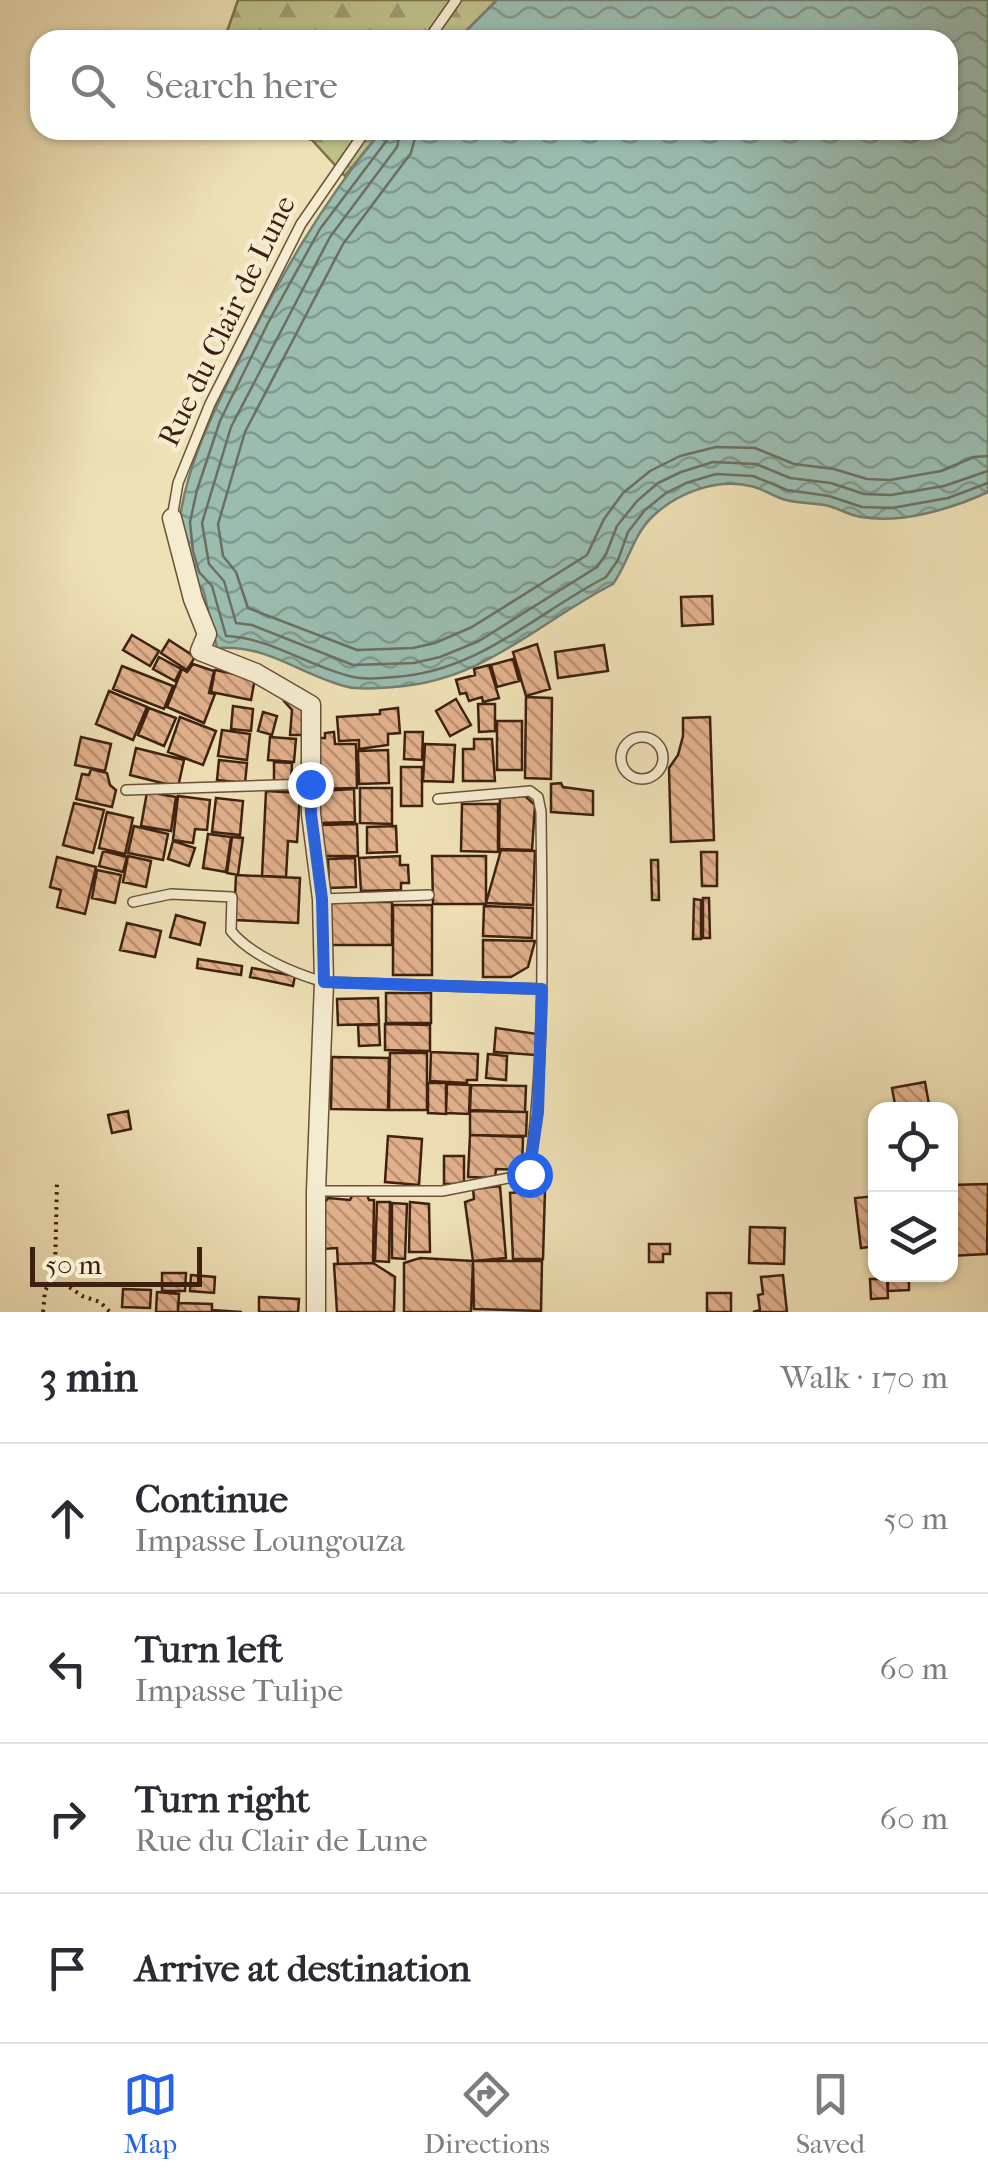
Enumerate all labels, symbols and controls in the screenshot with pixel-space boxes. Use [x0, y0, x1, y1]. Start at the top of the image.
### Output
search box [30, 30, 958, 140]
icon: search [65, 58, 120, 113]
text: Search here [145, 63, 338, 108]
street label: Rue du Clair de Lune [151, 190, 303, 452]
route end [288, 762, 334, 808]
map controls [868, 1102, 958, 1282]
button: locate [868, 1102, 958, 1192]
route start [507, 1152, 553, 1198]
button: layers [868, 1192, 958, 1282]
scale bar [30, 1242, 202, 1286]
text: 50 m [45, 1248, 102, 1281]
text: 3 min [40, 1353, 138, 1402]
text: Walk · 170 m [781, 1359, 948, 1396]
text: Continue [135, 1477, 288, 1522]
icon: ahead [40, 1491, 95, 1546]
text: 50 m [883, 1500, 948, 1537]
text: Impasse Loungouza [135, 1522, 405, 1559]
text: Turn left [135, 1627, 283, 1672]
icon: left [40, 1641, 95, 1696]
text: 60 m [880, 1650, 948, 1687]
text: Impasse Tulipe [135, 1672, 343, 1709]
text: Turn right [135, 1777, 310, 1822]
icon: right [40, 1791, 95, 1846]
text: 60 m [880, 1800, 948, 1837]
text: Rue du Clair de Lune [135, 1822, 428, 1859]
icon: arrive [40, 1941, 95, 1996]
text: Arrive at destination [135, 1946, 471, 1991]
tab: Map [123, 2067, 178, 2160]
tab: Directions [424, 2067, 550, 2160]
tab: Saved [796, 2067, 865, 2160]

